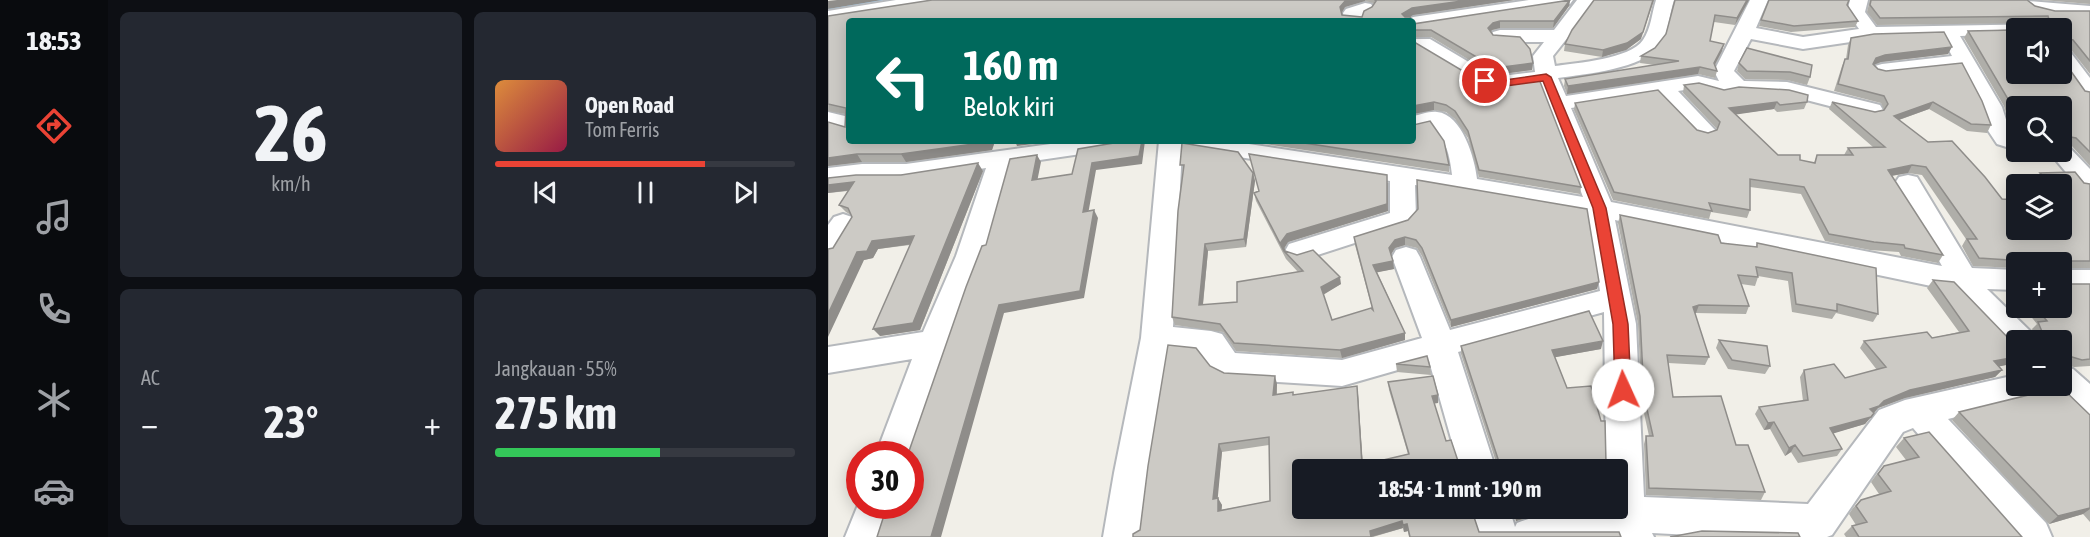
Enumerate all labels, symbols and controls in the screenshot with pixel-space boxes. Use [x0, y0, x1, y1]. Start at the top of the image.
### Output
map controls [2006, 18, 2072, 396]
button: sound [2006, 18, 2072, 84]
text: 18:53 [26, 25, 82, 56]
text: 160 m [963, 41, 1058, 89]
icon: left [864, 42, 942, 120]
pin [1459, 55, 1510, 106]
icon: arrive [1468, 64, 1501, 97]
text: 26 [254, 88, 328, 178]
text: Belok kiri [963, 91, 1055, 122]
text: Open Road [585, 92, 674, 118]
button: search [2006, 96, 2072, 162]
icon: directions [33, 105, 75, 147]
text: Tom Ferris [585, 118, 659, 141]
text: km/h [271, 172, 311, 195]
button: layers [2006, 174, 2072, 240]
icon: previous [529, 176, 562, 209]
icon: pause [629, 176, 662, 209]
icon: next [729, 176, 762, 209]
icon: music [33, 196, 75, 238]
button: + [2006, 252, 2072, 318]
icon: phone [33, 288, 75, 330]
button: − [2006, 330, 2072, 396]
text: Jangkauan · 55% [495, 357, 617, 380]
position arrow [1591, 358, 1655, 422]
text: AC [141, 366, 160, 389]
icon: climate [33, 379, 75, 421]
text: 275 km [495, 387, 617, 439]
text: 23° [264, 396, 318, 448]
text: − [141, 404, 158, 442]
text: + [424, 404, 441, 442]
speed limit sign: 30 [846, 441, 924, 519]
icon: car [33, 470, 75, 512]
text: 18:54 · 1 mnt · 190 m [1379, 476, 1541, 502]

